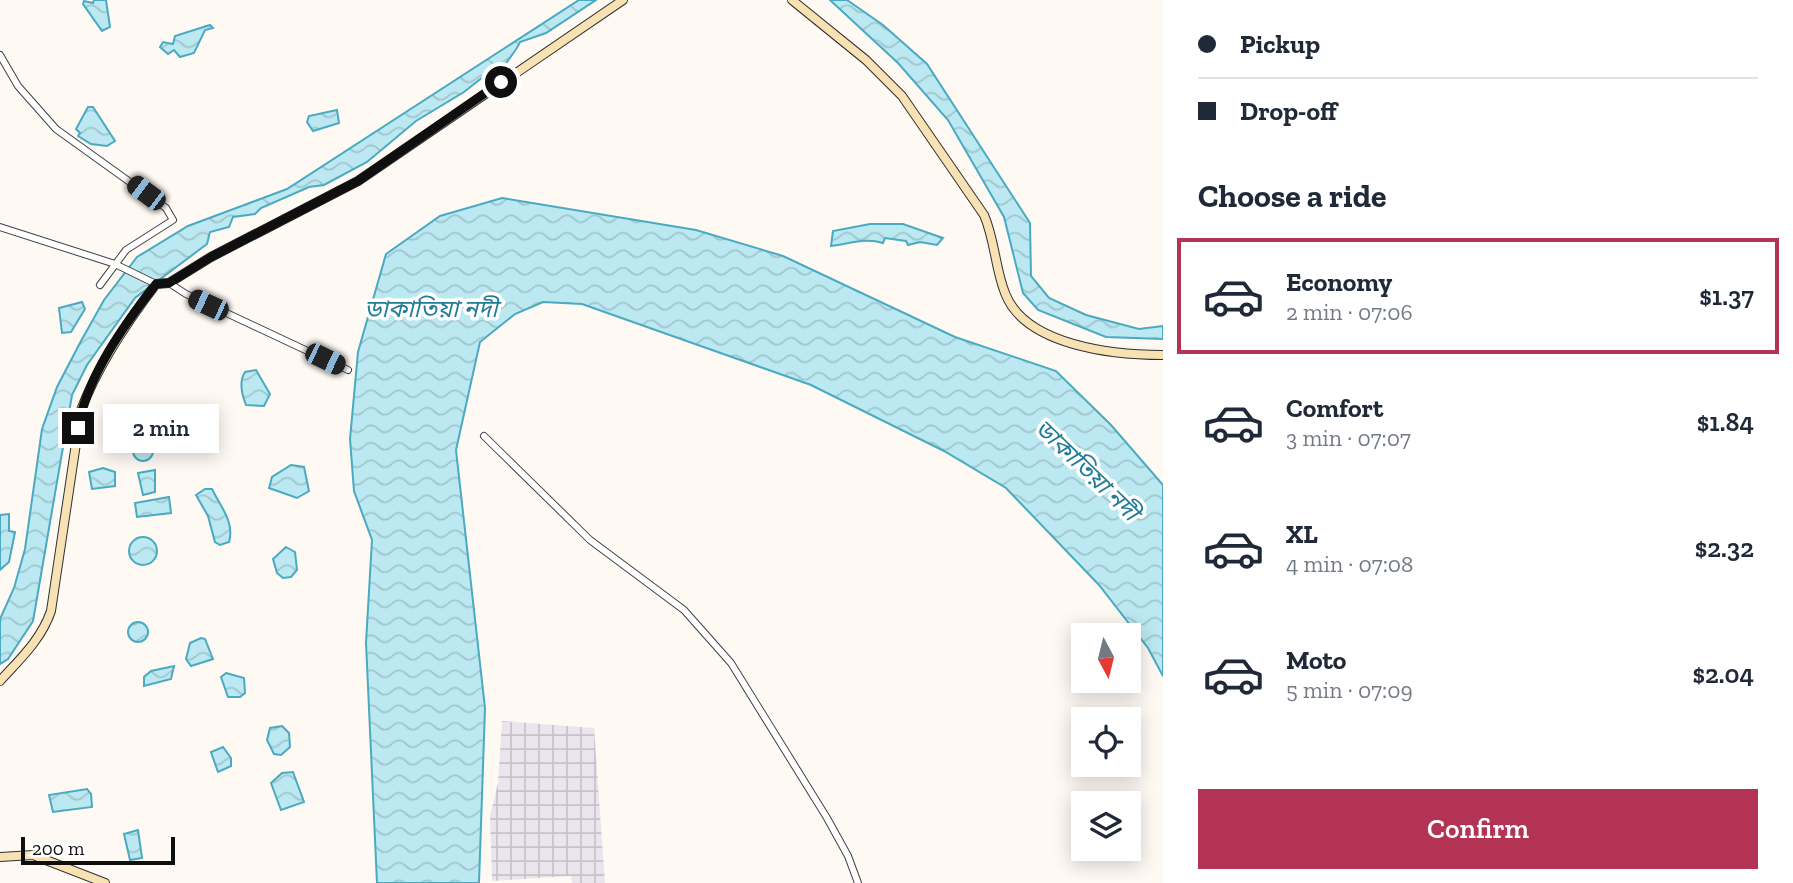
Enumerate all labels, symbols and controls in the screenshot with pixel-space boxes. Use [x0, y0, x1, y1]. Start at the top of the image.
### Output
text: Pickup [1240, 28, 1320, 60]
route start [485, 66, 517, 98]
text: Drop-off [1240, 95, 1337, 127]
car [123, 172, 170, 214]
text: Choose a ride [1198, 177, 1386, 215]
icon: car [1202, 265, 1265, 328]
text: Economy [1286, 266, 1392, 298]
text: $1.37 [1699, 280, 1754, 312]
car [185, 287, 232, 323]
water label: ডাকাতিয়া নদী [364, 294, 502, 323]
text: 2 min · 07:06 [1286, 298, 1413, 326]
car [302, 340, 349, 378]
icon: car [1202, 391, 1265, 454]
text: Comfort [1286, 392, 1383, 424]
callout: 2 min [102, 404, 218, 452]
text: $1.84 [1697, 406, 1754, 438]
route end [62, 412, 94, 444]
water label: ডাকাতিয়া নদী [1029, 413, 1149, 530]
text: 2 min [132, 414, 190, 442]
text: 3 min · 07:07 [1286, 424, 1411, 452]
icon: car [1202, 517, 1265, 580]
text: XL [1286, 518, 1318, 550]
text: $2.32 [1695, 532, 1754, 564]
text: 4 min · 07:08 [1286, 550, 1413, 578]
north arrow [1071, 623, 1141, 693]
map controls [1071, 623, 1141, 861]
icon: car [1202, 643, 1265, 706]
text: Moto [1286, 644, 1346, 676]
text: $2.04 [1692, 658, 1754, 690]
text: 5 min · 07:09 [1286, 676, 1413, 704]
button: locate [1071, 707, 1141, 777]
button: Confirm [1198, 789, 1758, 869]
button: layers [1071, 791, 1141, 861]
scale bar [21, 834, 175, 866]
text: 200 m [32, 837, 84, 860]

